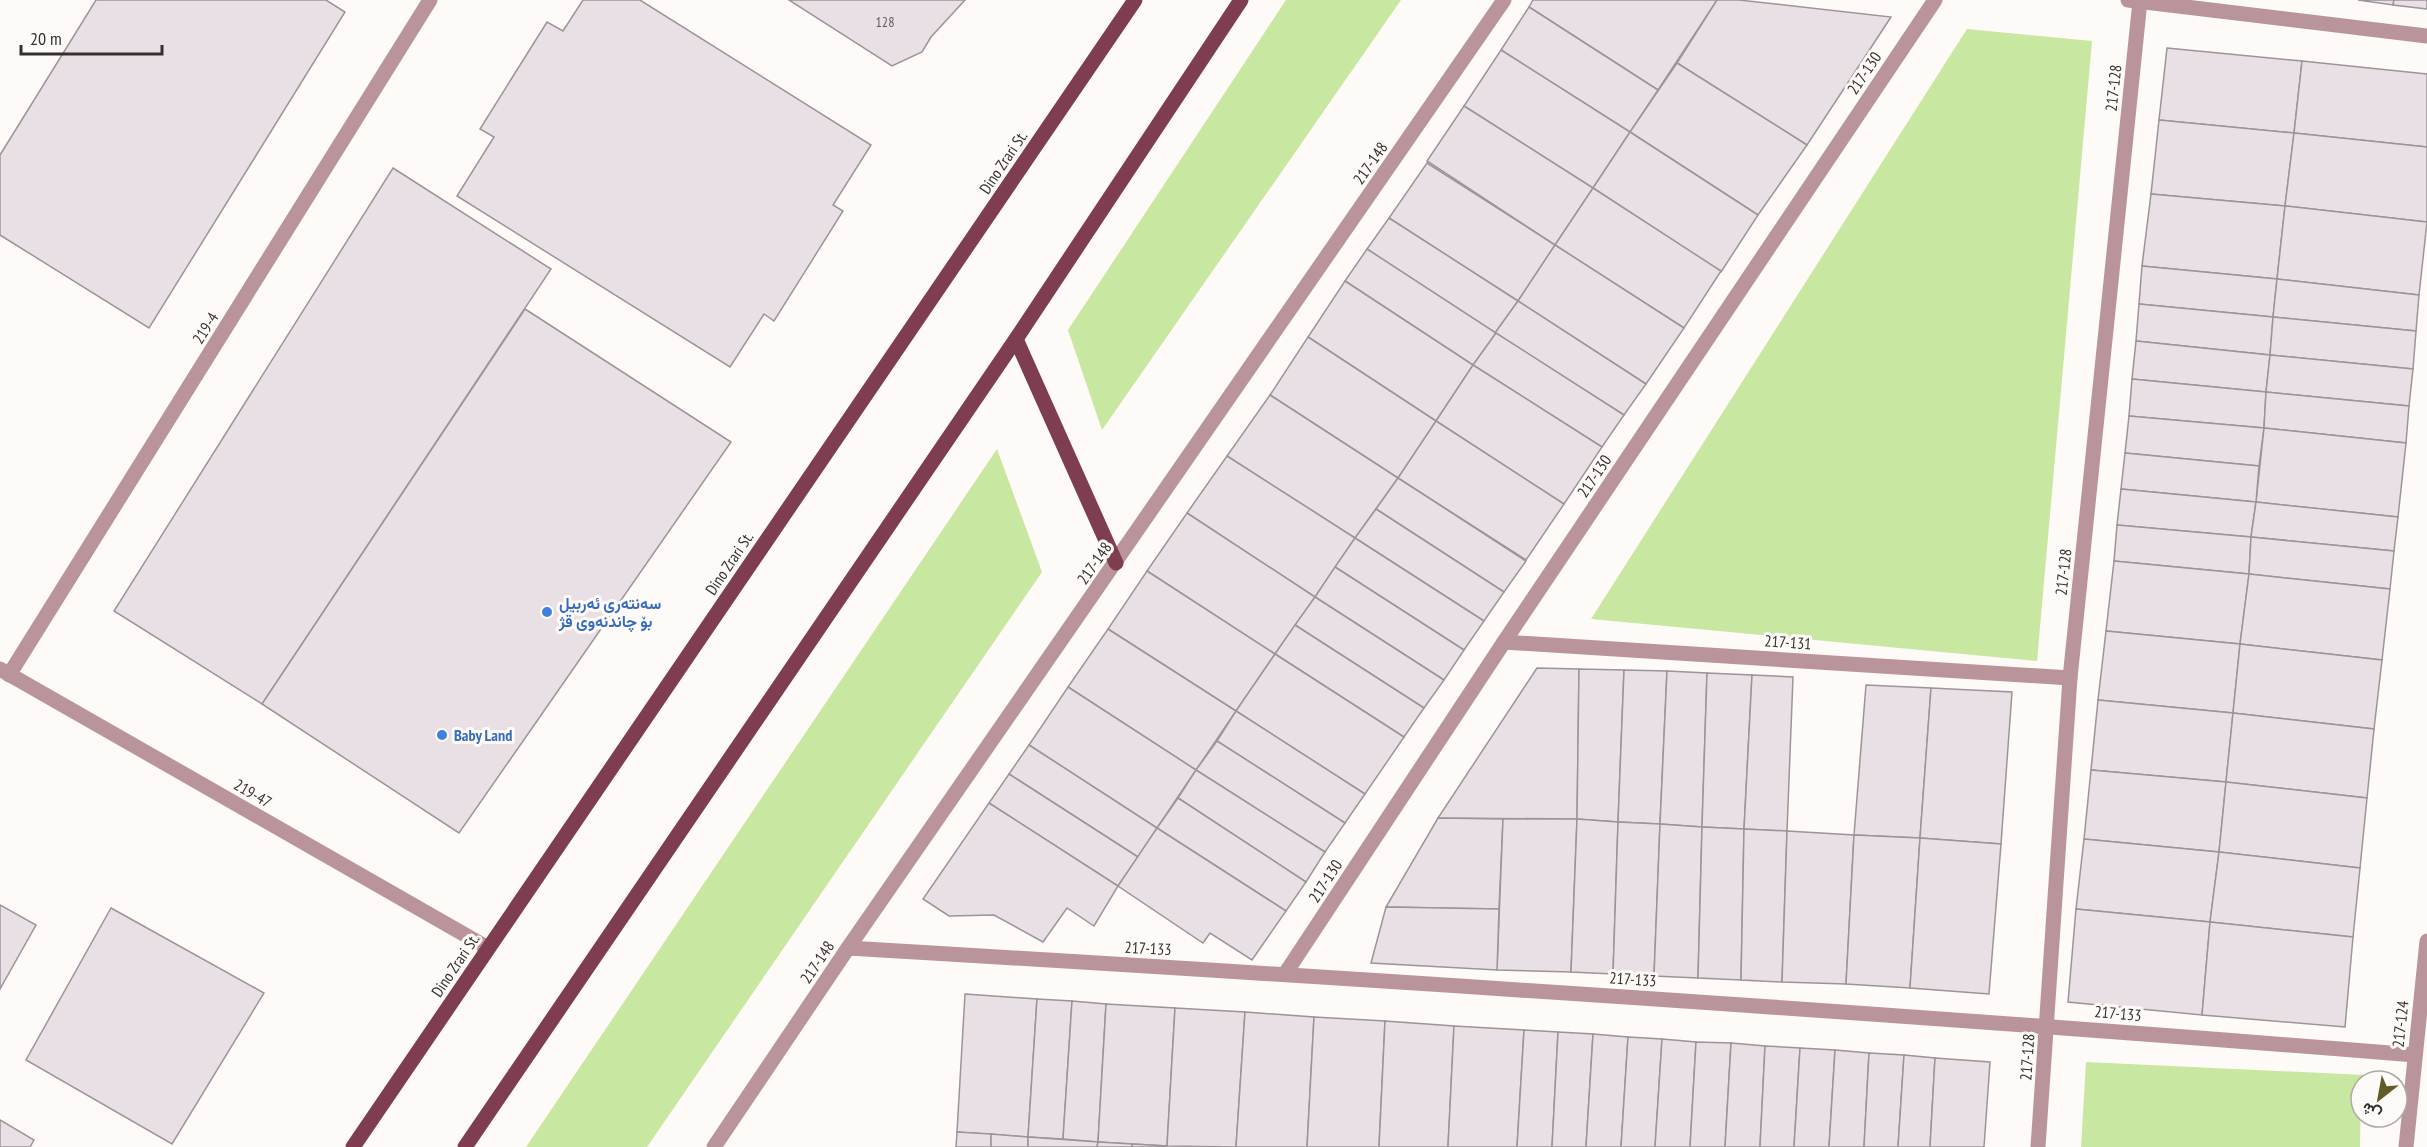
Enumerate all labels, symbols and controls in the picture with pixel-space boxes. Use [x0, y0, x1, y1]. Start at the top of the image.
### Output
house number: 128 [876, 13, 894, 31]
scale bar [21, 18, 162, 56]
text: 20 m [30, 27, 62, 50]
street label: 217-130 [1843, 48, 1885, 98]
street label: 217-128 [2101, 64, 2125, 112]
street label: Dino Zrari St. [975, 127, 1031, 197]
street label: 217-148 [1348, 138, 1392, 188]
street label: 219-4 [188, 309, 222, 347]
street label: 217-130 [1573, 451, 1615, 501]
street label: Dino Zrari St. [701, 528, 757, 598]
street label: 217-148 [1072, 538, 1116, 588]
street label: 217-128 [2051, 548, 2075, 596]
place label: سەنتەری ئەربیل بۆ چاندنەوی قژ [558, 593, 662, 633]
marker: سەنتەری ئەربیل بۆ چاندنەوی قژ [540, 605, 554, 619]
street label: 217-131 [1764, 630, 1812, 654]
place label: Baby Land [454, 725, 512, 745]
marker: Baby Land [435, 728, 449, 742]
street label: 219-47 [230, 774, 276, 812]
street label: 217-130 [1304, 856, 1346, 906]
street label: Dino Zrari St. [427, 930, 483, 1000]
street label: 217-148 [796, 937, 838, 987]
street label: 217-133 [1124, 937, 1172, 959]
street label: 217-133 [1609, 967, 1657, 991]
street label: 217-124 [2388, 1000, 2412, 1048]
street label: 217-133 [2094, 1001, 2142, 1025]
street label: 217-128 [2015, 1033, 2039, 1081]
north arrow [2349, 1069, 2409, 1129]
text: ش [2358, 1098, 2385, 1125]

